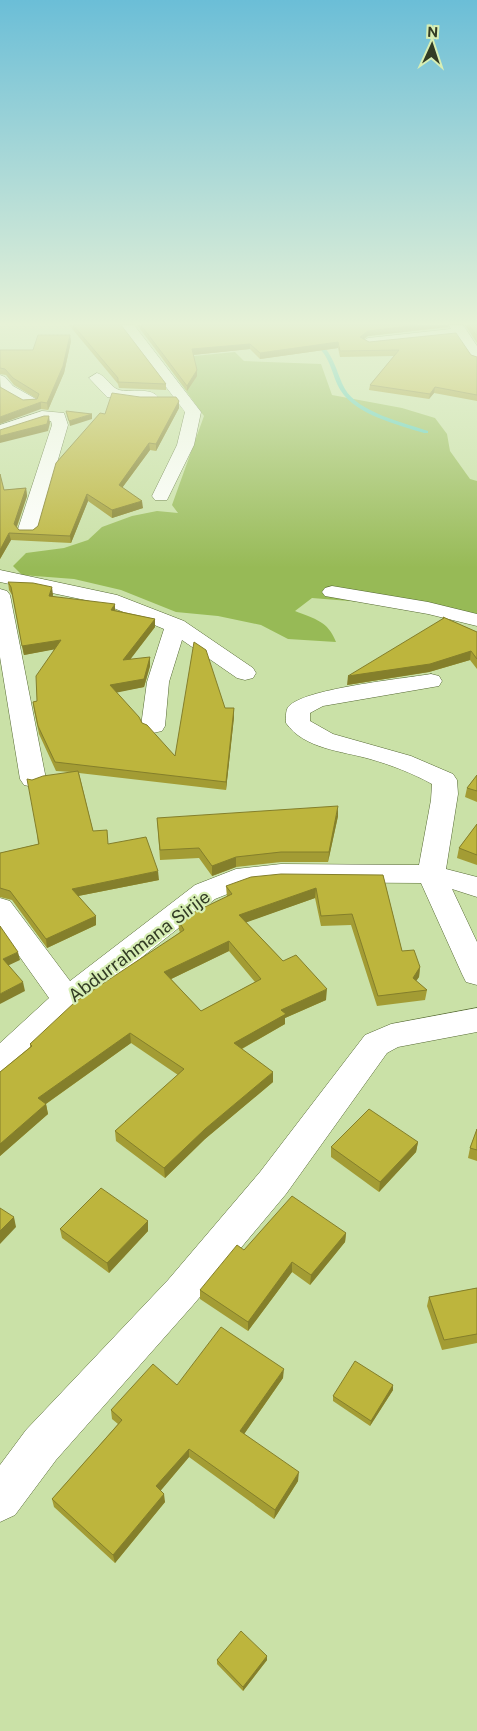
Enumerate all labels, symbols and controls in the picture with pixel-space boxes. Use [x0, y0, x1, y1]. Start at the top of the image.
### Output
north arrow [407, 20, 457, 70]
text: N [427, 24, 439, 40]
street label: Abdurrahmana Sirije [64, 886, 214, 1006]

